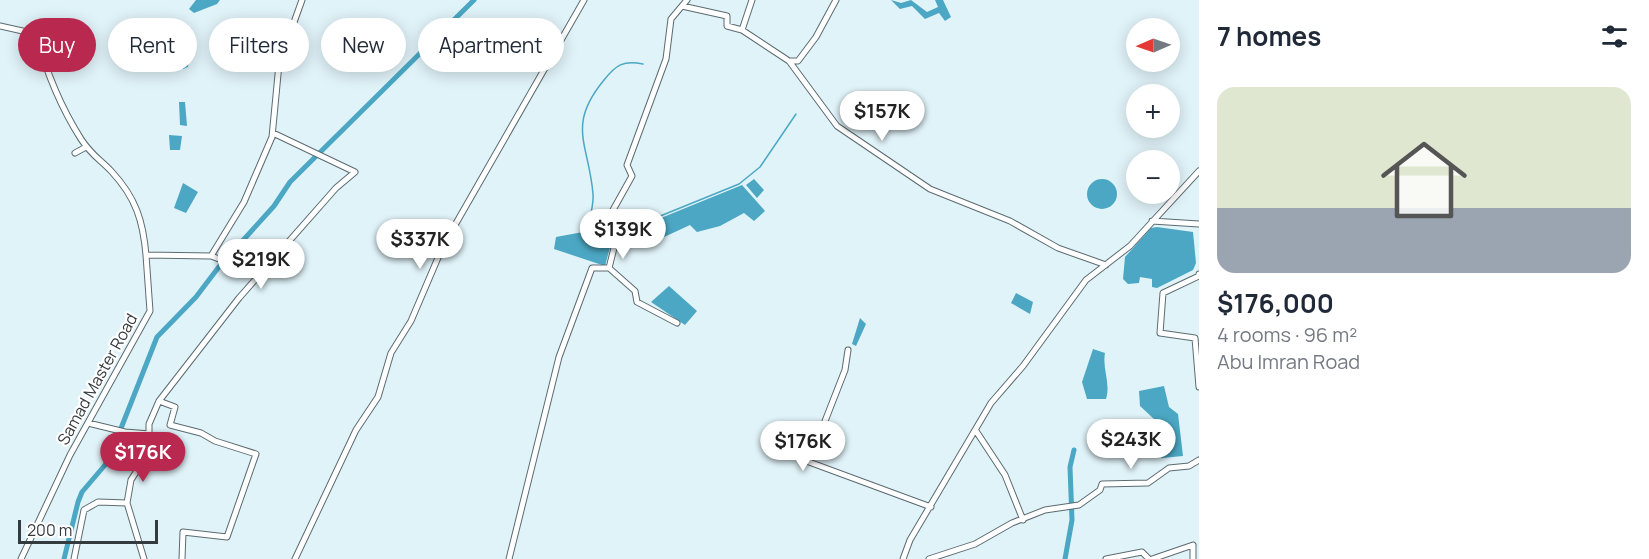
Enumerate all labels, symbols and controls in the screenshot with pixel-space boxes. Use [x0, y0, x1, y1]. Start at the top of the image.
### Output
chip: Buy [18, 18, 96, 72]
chip: Rent [108, 18, 197, 72]
chip: Filters [209, 18, 309, 72]
chip: New [321, 18, 406, 72]
chip: Apartment [418, 18, 564, 72]
north arrow [1126, 18, 1180, 72]
map controls [1126, 18, 1180, 204]
text: 7 homes [1217, 18, 1321, 54]
icon: filters [1598, 20, 1631, 53]
button: + [1126, 84, 1180, 138]
pin: $157K [840, 91, 924, 142]
text: $157K [854, 97, 910, 124]
icon: home [1370, 126, 1478, 234]
button: − [1126, 150, 1180, 204]
pin: $139K [581, 209, 665, 260]
text: $139K [594, 215, 652, 242]
pin: $337K [378, 219, 462, 270]
text: $337K [390, 225, 450, 252]
pin: $219K [219, 239, 303, 290]
text: $219K [232, 245, 290, 272]
text: $176,000 [1217, 285, 1334, 321]
street label: Samad Master Road [52, 309, 142, 449]
text: 4 rooms · 96 m² [1217, 321, 1357, 348]
text: Abu Imran Road [1217, 348, 1360, 375]
pin: $243K [1089, 419, 1173, 470]
pin: $176K [761, 421, 845, 472]
text: $243K [1101, 425, 1161, 452]
text: $176K [774, 427, 832, 454]
pin: $176K [101, 432, 185, 483]
text: $176K [114, 438, 172, 465]
scale bar [18, 517, 158, 544]
text: 200 m [27, 519, 72, 541]

